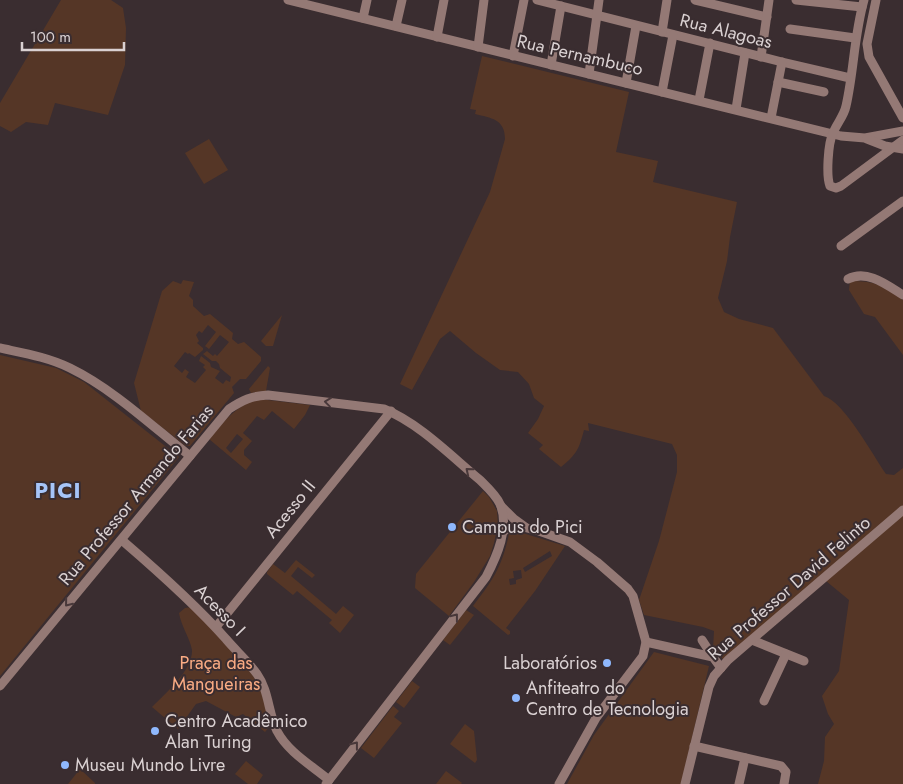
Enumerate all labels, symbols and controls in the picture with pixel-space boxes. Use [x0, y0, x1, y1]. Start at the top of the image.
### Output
street label: Rua Alagoas [677, 7, 775, 55]
scale bar [22, 20, 125, 52]
text: 100 m [30, 26, 71, 48]
street label: Rua Pernambuco [514, 28, 646, 82]
one-way arrow [323, 397, 331, 408]
street label: Rua Professor Armando Farias [53, 399, 219, 591]
one-way arrow [466, 468, 475, 476]
district label: PICI [34, 474, 82, 506]
street label: Acesso II [258, 474, 322, 544]
street label: Rua Professor David Felinto [702, 510, 876, 666]
place label: Campus do Pici [462, 514, 583, 540]
marker: Campus do Pici [446, 521, 458, 533]
street label: Acesso I [188, 578, 252, 642]
one-way arrow [65, 597, 73, 606]
one-way arrow [449, 614, 457, 623]
park label: Praça das Mangueiras [172, 650, 260, 697]
place label: Laboratórios [503, 650, 597, 676]
marker: Laboratórios [601, 657, 613, 669]
place label: Anfiteatro do Centro de Tecnologia [526, 675, 689, 722]
marker: Anfiteatro do Centro de Tecnologia [510, 692, 522, 704]
place label: Centro Acadêmico Alan Turing [165, 708, 307, 755]
marker: Centro Acadêmico Alan Turing [149, 725, 161, 737]
one-way arrow [350, 742, 358, 751]
place label: Museu Mundo Livre [75, 752, 225, 778]
marker: Museu Mundo Livre [59, 759, 71, 771]

